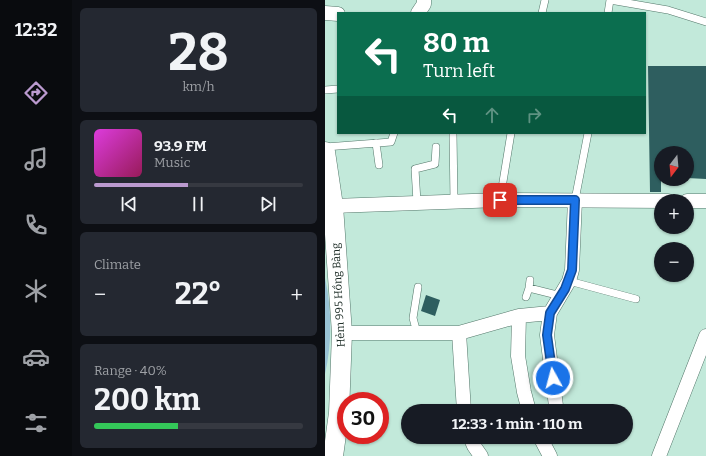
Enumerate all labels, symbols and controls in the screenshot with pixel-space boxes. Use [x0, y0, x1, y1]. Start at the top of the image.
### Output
text: 12:32 [15, 19, 57, 41]
text: 28 [168, 21, 229, 84]
text: 80 m [423, 26, 489, 59]
icon: left [357, 28, 409, 80]
text: Turn left [423, 60, 495, 82]
icon: directions [22, 79, 50, 107]
text: km/h [182, 79, 215, 94]
icon: left [439, 104, 461, 126]
icon: ahead [481, 104, 503, 126]
icon: right [523, 104, 545, 126]
text: 93.9 FM [154, 137, 207, 155]
icon: music [22, 145, 50, 173]
north arrow [654, 146, 694, 186]
map controls [654, 146, 694, 282]
text: Music [154, 155, 190, 170]
pin [483, 183, 517, 217]
icon: arrive [489, 189, 511, 211]
icon: previous [118, 193, 140, 215]
icon: pause [187, 193, 209, 215]
icon: next [257, 193, 279, 215]
button: + [654, 194, 694, 234]
icon: phone [22, 211, 50, 239]
street label: Hẻm 995 Hồng Bàng [328, 242, 348, 348]
button: − [654, 242, 694, 282]
text: Climate [94, 257, 141, 272]
text: 22° [175, 276, 222, 312]
icon: climate [22, 277, 50, 305]
text: − [94, 281, 106, 308]
text: + [290, 281, 303, 308]
icon: car [22, 343, 50, 371]
position arrow [532, 357, 574, 399]
text: Range · 40% [94, 363, 167, 378]
text: 200 km [94, 382, 200, 418]
speed limit sign: 30 [337, 392, 389, 444]
icon: filters [22, 409, 50, 437]
text: 12:33 · 1 min · 110 m [452, 415, 582, 433]

